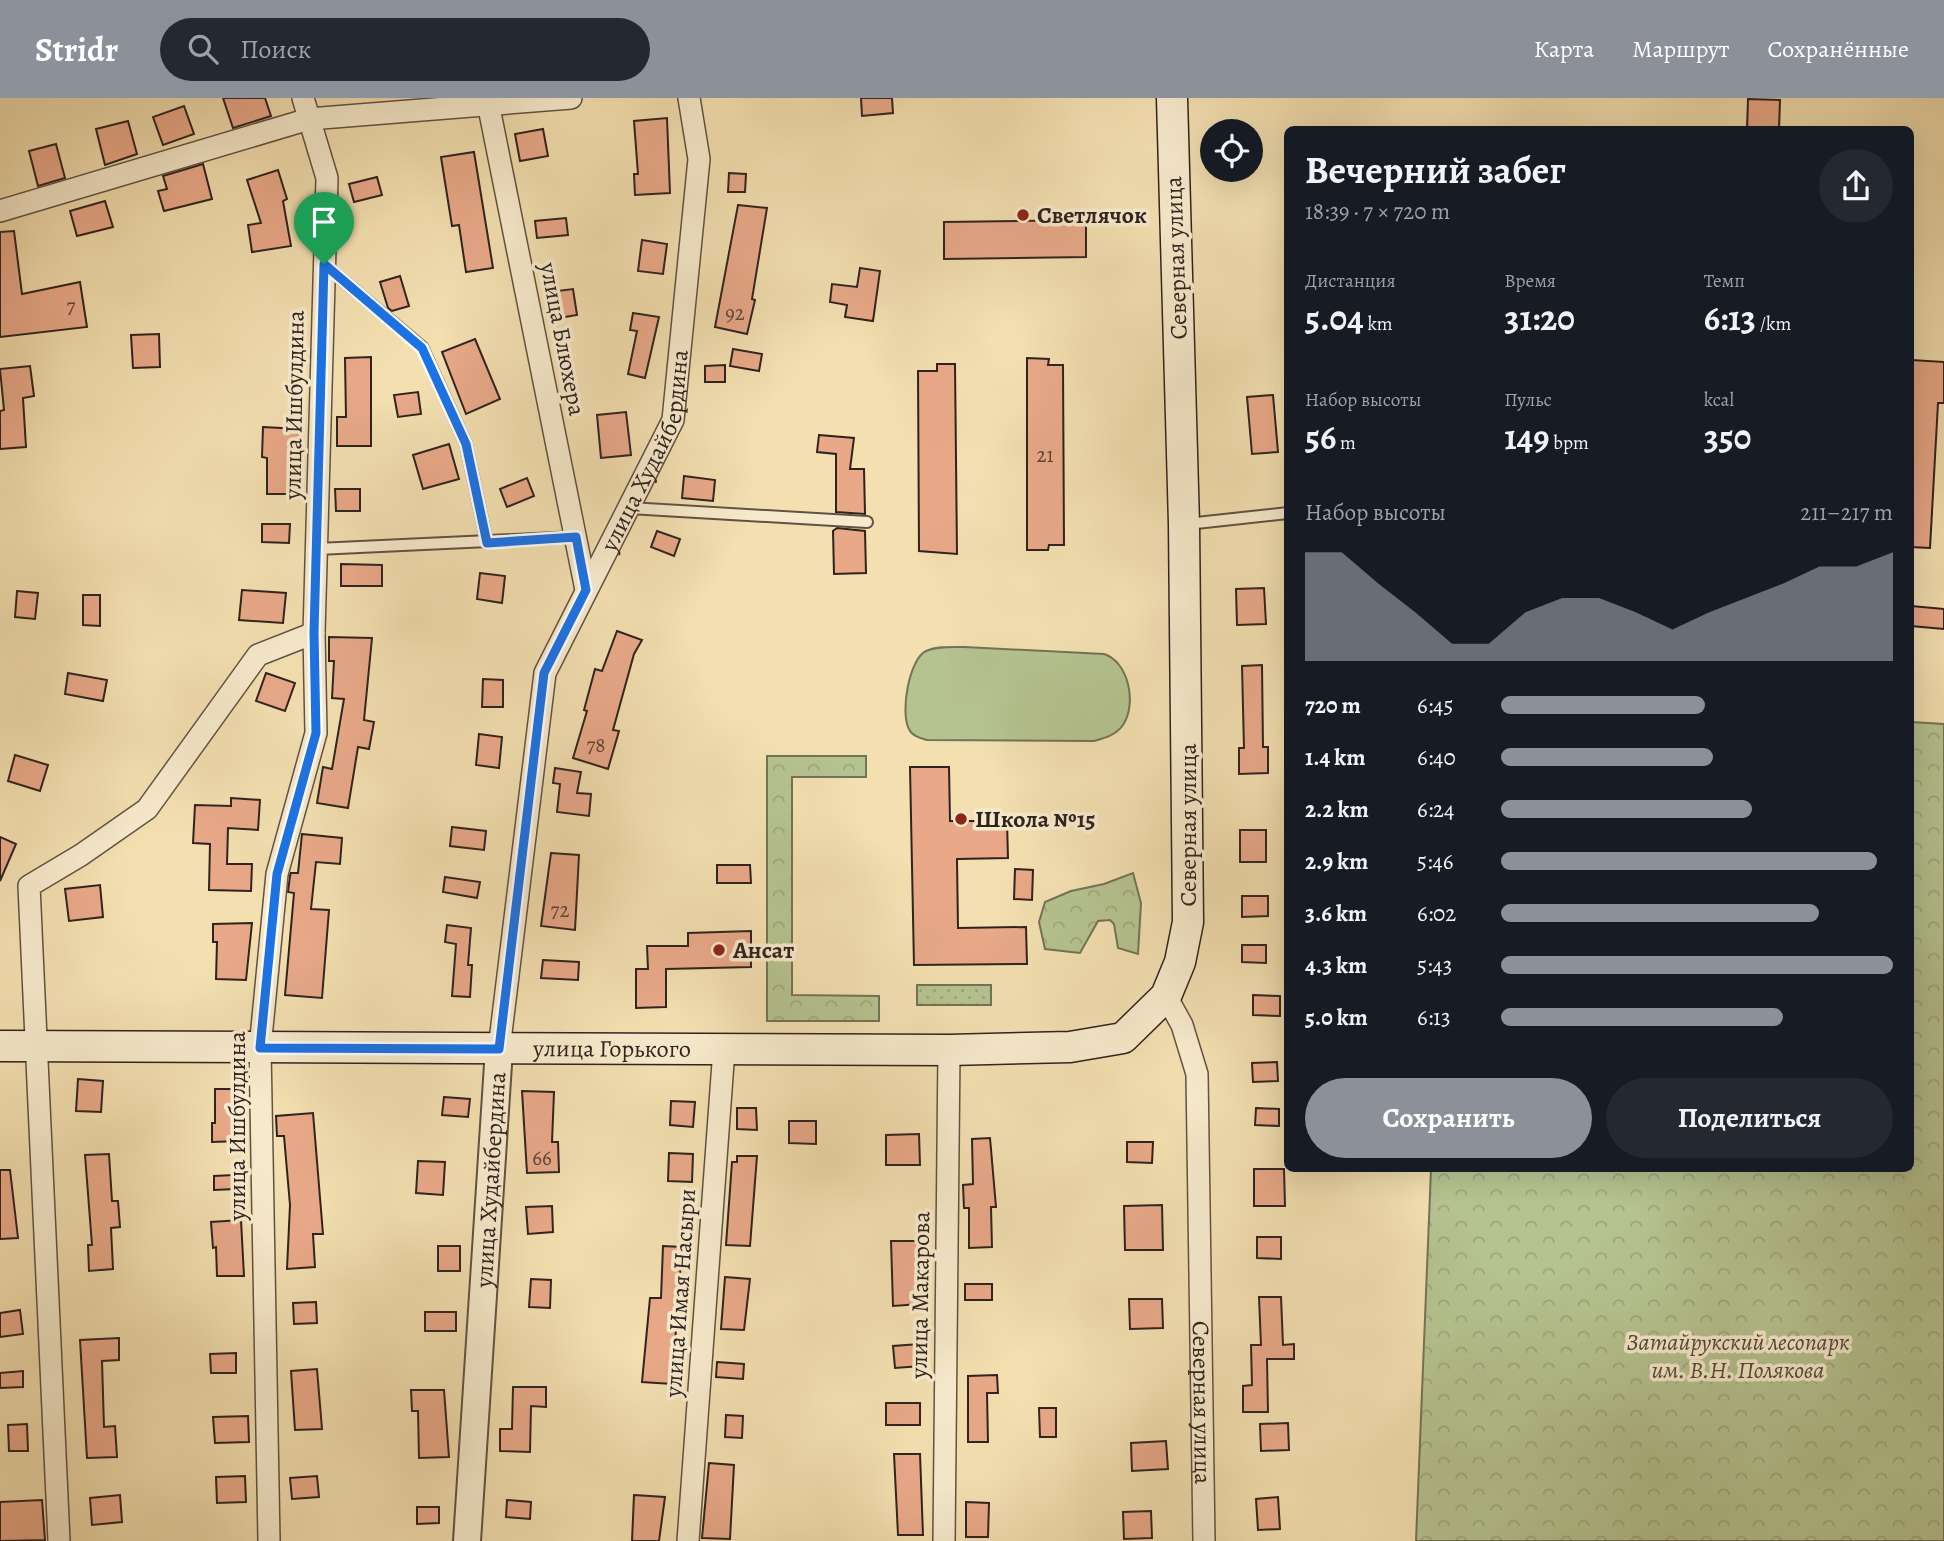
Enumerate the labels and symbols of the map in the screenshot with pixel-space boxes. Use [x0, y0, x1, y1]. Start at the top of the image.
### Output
street label: Северная улица [1157, 176, 1195, 340]
pin [294, 192, 354, 264]
place label: Светлячок [1037, 199, 1147, 231]
marker: Светлячок [1015, 207, 1031, 223]
street label: улица Блюхера [532, 259, 594, 418]
house number: 7 [67, 292, 76, 320]
house number: 92 [725, 299, 745, 327]
street label: улица Ишбулдина [276, 310, 312, 501]
street label: улица Худайбердина [593, 348, 696, 558]
house number: 21 [1036, 441, 1054, 469]
house number: 78 [586, 731, 606, 759]
street label: Северная улица [1172, 743, 1204, 907]
place label: Школа №15 [975, 803, 1096, 835]
marker: Школа №15 [953, 811, 969, 827]
house number: 72 [551, 896, 569, 924]
place label: Ансат [732, 934, 794, 966]
marker: Ансат [711, 942, 727, 958]
street label: улица Ишбулдина [221, 1031, 253, 1222]
street label: улица Горького [532, 1032, 691, 1065]
street label: улица Худайбердина [467, 1071, 513, 1290]
house number: 66 [532, 1144, 552, 1172]
street label: улица Имая Насыри [657, 1188, 703, 1399]
street label: улица Макарова [903, 1211, 937, 1380]
street label: Северная улица [1185, 1321, 1219, 1484]
park label: Затайрукский лесопарк им. В.Н. Полякова [1626, 1326, 1850, 1386]

